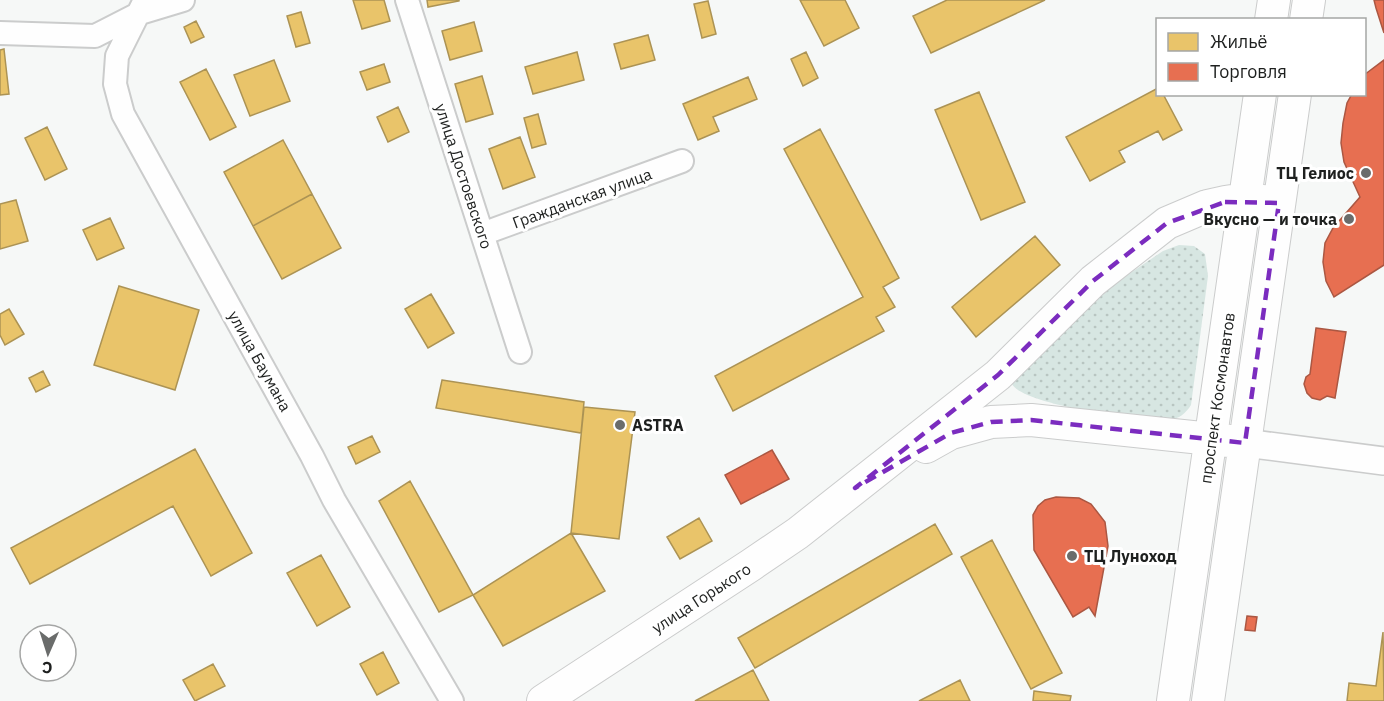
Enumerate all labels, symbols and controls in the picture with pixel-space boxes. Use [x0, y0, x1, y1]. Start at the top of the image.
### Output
legend [1156, 18, 1366, 96]
text: Жильё [1210, 30, 1268, 53]
text: Торговля [1210, 60, 1287, 83]
street label: улица Достоевского [431, 101, 497, 251]
street label: Гражданская улица [510, 163, 655, 233]
place label: ТЦ Гелиос [1276, 163, 1354, 183]
marker: ТЦ Гелиос [1359, 166, 1373, 180]
place label: Вкусно — и точка [1203, 209, 1337, 229]
marker: Вкусно — и точка [1342, 212, 1356, 226]
street label: улица Баумана [224, 307, 296, 415]
street label: проспект Космонавтов [1195, 311, 1239, 485]
place label: ASTRA [632, 415, 684, 435]
marker: ASTRA [613, 418, 627, 432]
place label: ТЦ Луноход [1084, 546, 1177, 566]
marker: ТЦ Луноход [1065, 549, 1079, 563]
street label: улица Горького [648, 559, 754, 637]
north arrow [18, 623, 78, 683]
text: С [41, 658, 53, 678]

